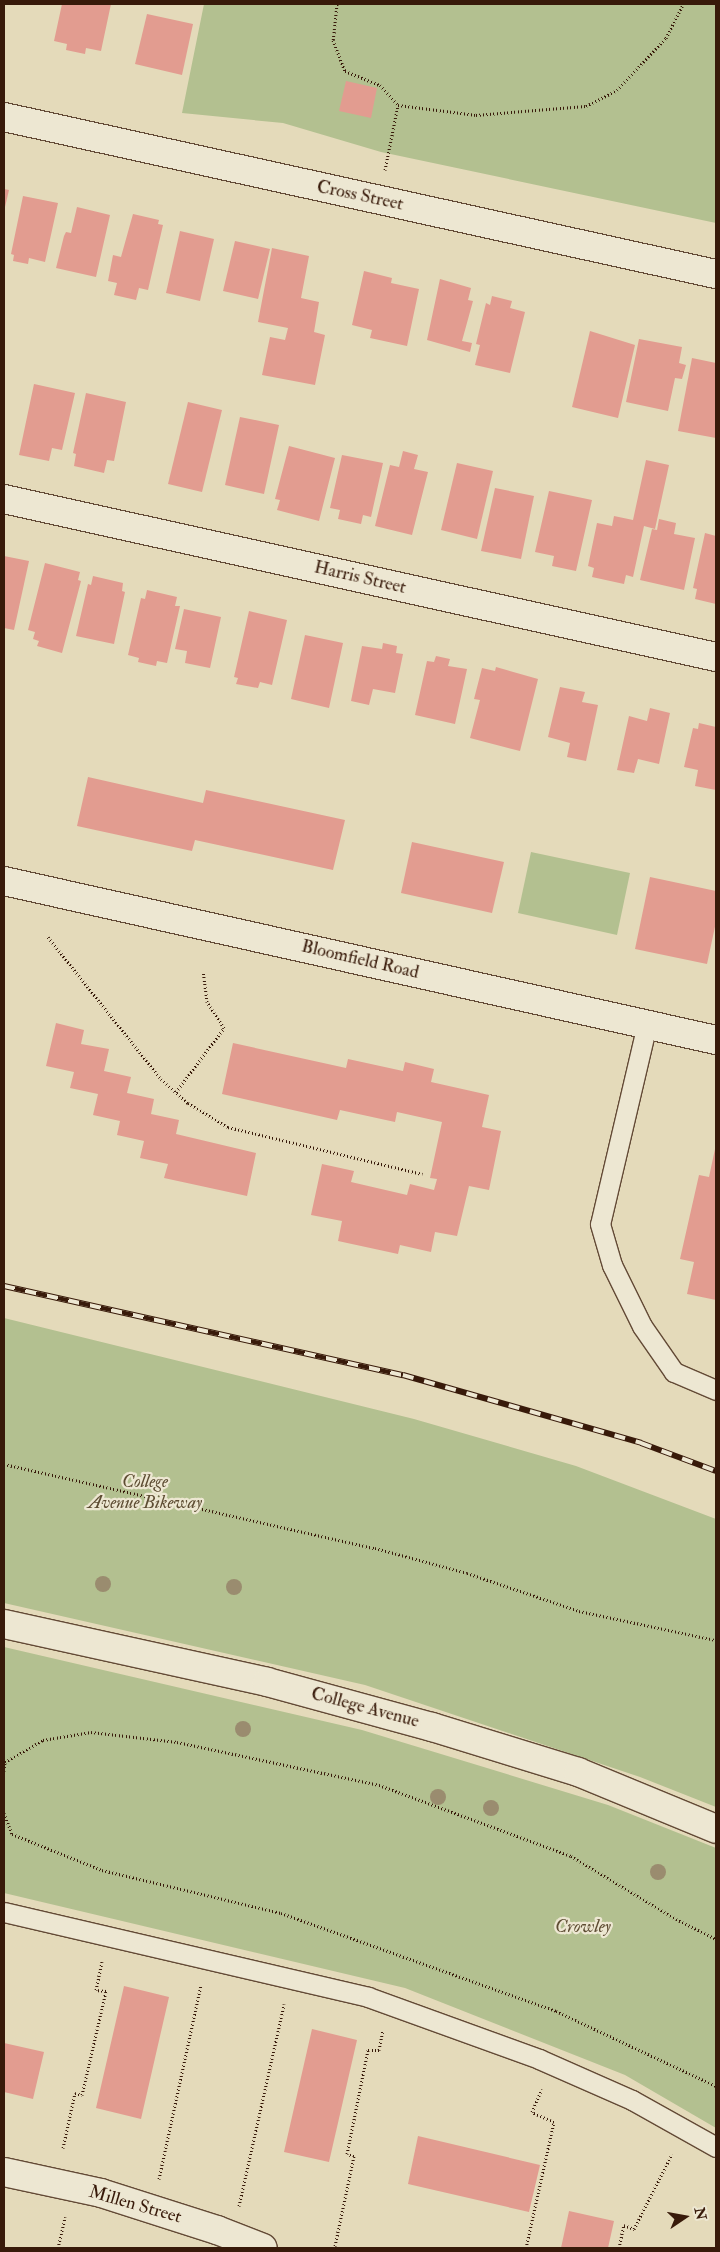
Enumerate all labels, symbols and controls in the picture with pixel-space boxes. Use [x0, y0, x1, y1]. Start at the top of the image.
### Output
street label: Cross Street [315, 176, 405, 216]
street label: Harris Street [312, 557, 408, 599]
street label: Bloomfield Road [299, 936, 421, 984]
park label: College Avenue Bikeway [88, 1472, 202, 1515]
street label: College Avenue [309, 1683, 421, 1733]
park label: Crowley [555, 1916, 611, 1938]
street label: Millen Street [86, 2181, 184, 2229]
north arrow [660, 2192, 710, 2242]
text: N [691, 2206, 710, 2222]

